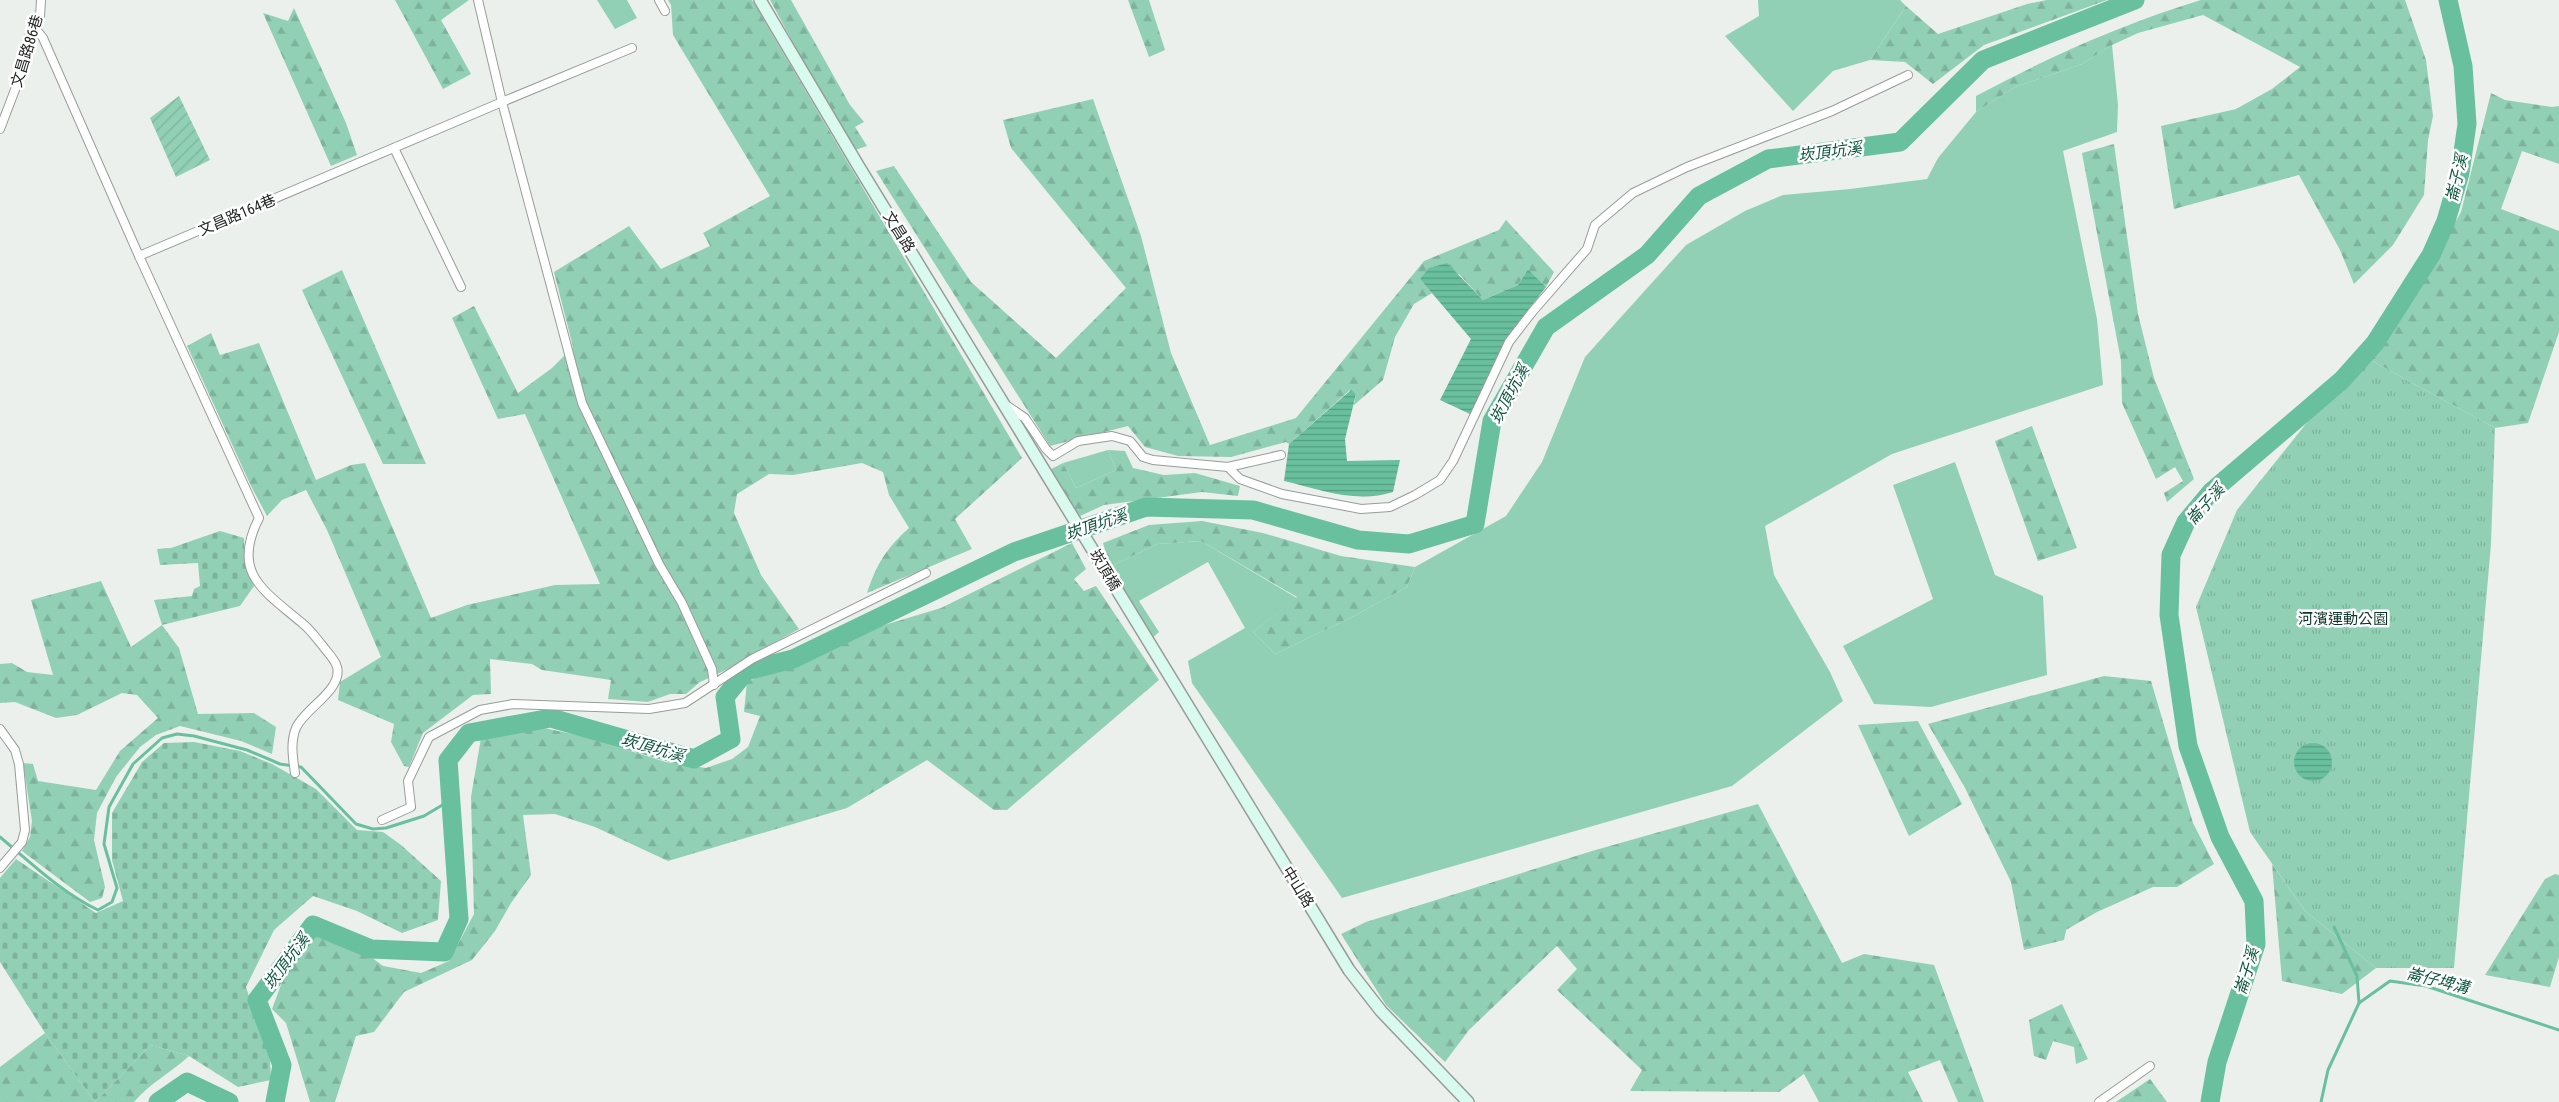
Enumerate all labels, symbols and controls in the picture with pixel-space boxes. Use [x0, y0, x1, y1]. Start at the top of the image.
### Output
street label: 文昌路86巷 [7, 13, 47, 89]
water label: 崁頂坑溪 [1797, 138, 1865, 165]
water label: 崙子溪 [2442, 151, 2472, 204]
street label: 文昌路164巷 [196, 191, 278, 239]
street label: 文昌路 [879, 208, 919, 256]
water label: 崁頂坑溪 [1486, 360, 1534, 427]
water label: 崙子溪 [2182, 479, 2230, 529]
water label: 崁頂坑溪 [1063, 504, 1131, 544]
street label: 崁頂橋 [1086, 546, 1124, 594]
park label: 河濱運動公園 [2298, 610, 2388, 628]
water label: 崁頂坑溪 [619, 730, 688, 766]
street label: 中山路 [1278, 863, 1318, 911]
water label: 崁頂坑溪 [260, 928, 314, 993]
water label: 崙子溪 [2230, 944, 2263, 997]
water label: 崙仔埤溝 [2405, 964, 2473, 998]

